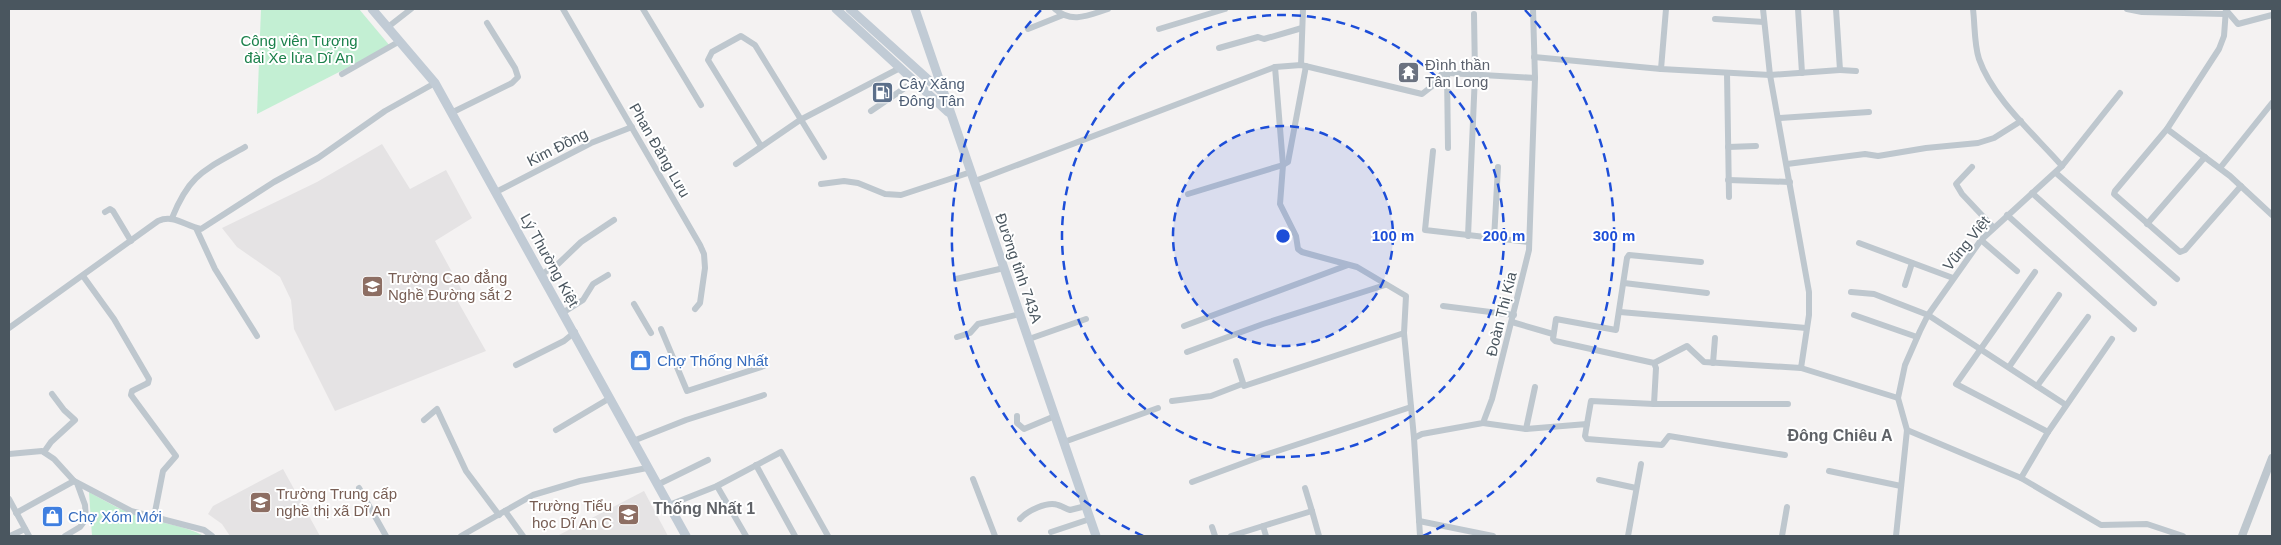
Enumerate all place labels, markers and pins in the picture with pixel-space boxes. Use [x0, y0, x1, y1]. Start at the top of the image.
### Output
place label: Đình thần Tân Long [1425, 56, 1490, 90]
temple icon: Đình thần Tân Long [1397, 61, 1421, 85]
place label: Cây Xăng Đông Tân [899, 75, 965, 109]
fuel station icon: Cây Xăng Đông Tân [871, 80, 895, 104]
centre of rings [1274, 227, 1292, 245]
place label: Trường Cao đẳng Nghề Đường sắt 2 [388, 269, 512, 303]
school or university icon: Trường Cao đẳng Nghề Đường sắt 2 [360, 274, 384, 298]
shop icon: Chợ Thống Nhất [629, 348, 653, 372]
place label: Chợ Thống Nhất [657, 352, 769, 369]
place label: Trường Trung cấp nghề thị xã Dĩ An [276, 485, 397, 519]
school or university icon: Trường Trung cấp nghề thị xã Dĩ An [248, 490, 272, 514]
place label: Trường Tiểu học Dĩ An C [529, 497, 612, 531]
school or university icon: Trường Tiểu học Dĩ An C [616, 502, 640, 526]
shop icon: Chợ Xóm Mới [40, 504, 64, 528]
place label: Chợ Xóm Mới [68, 508, 162, 525]

